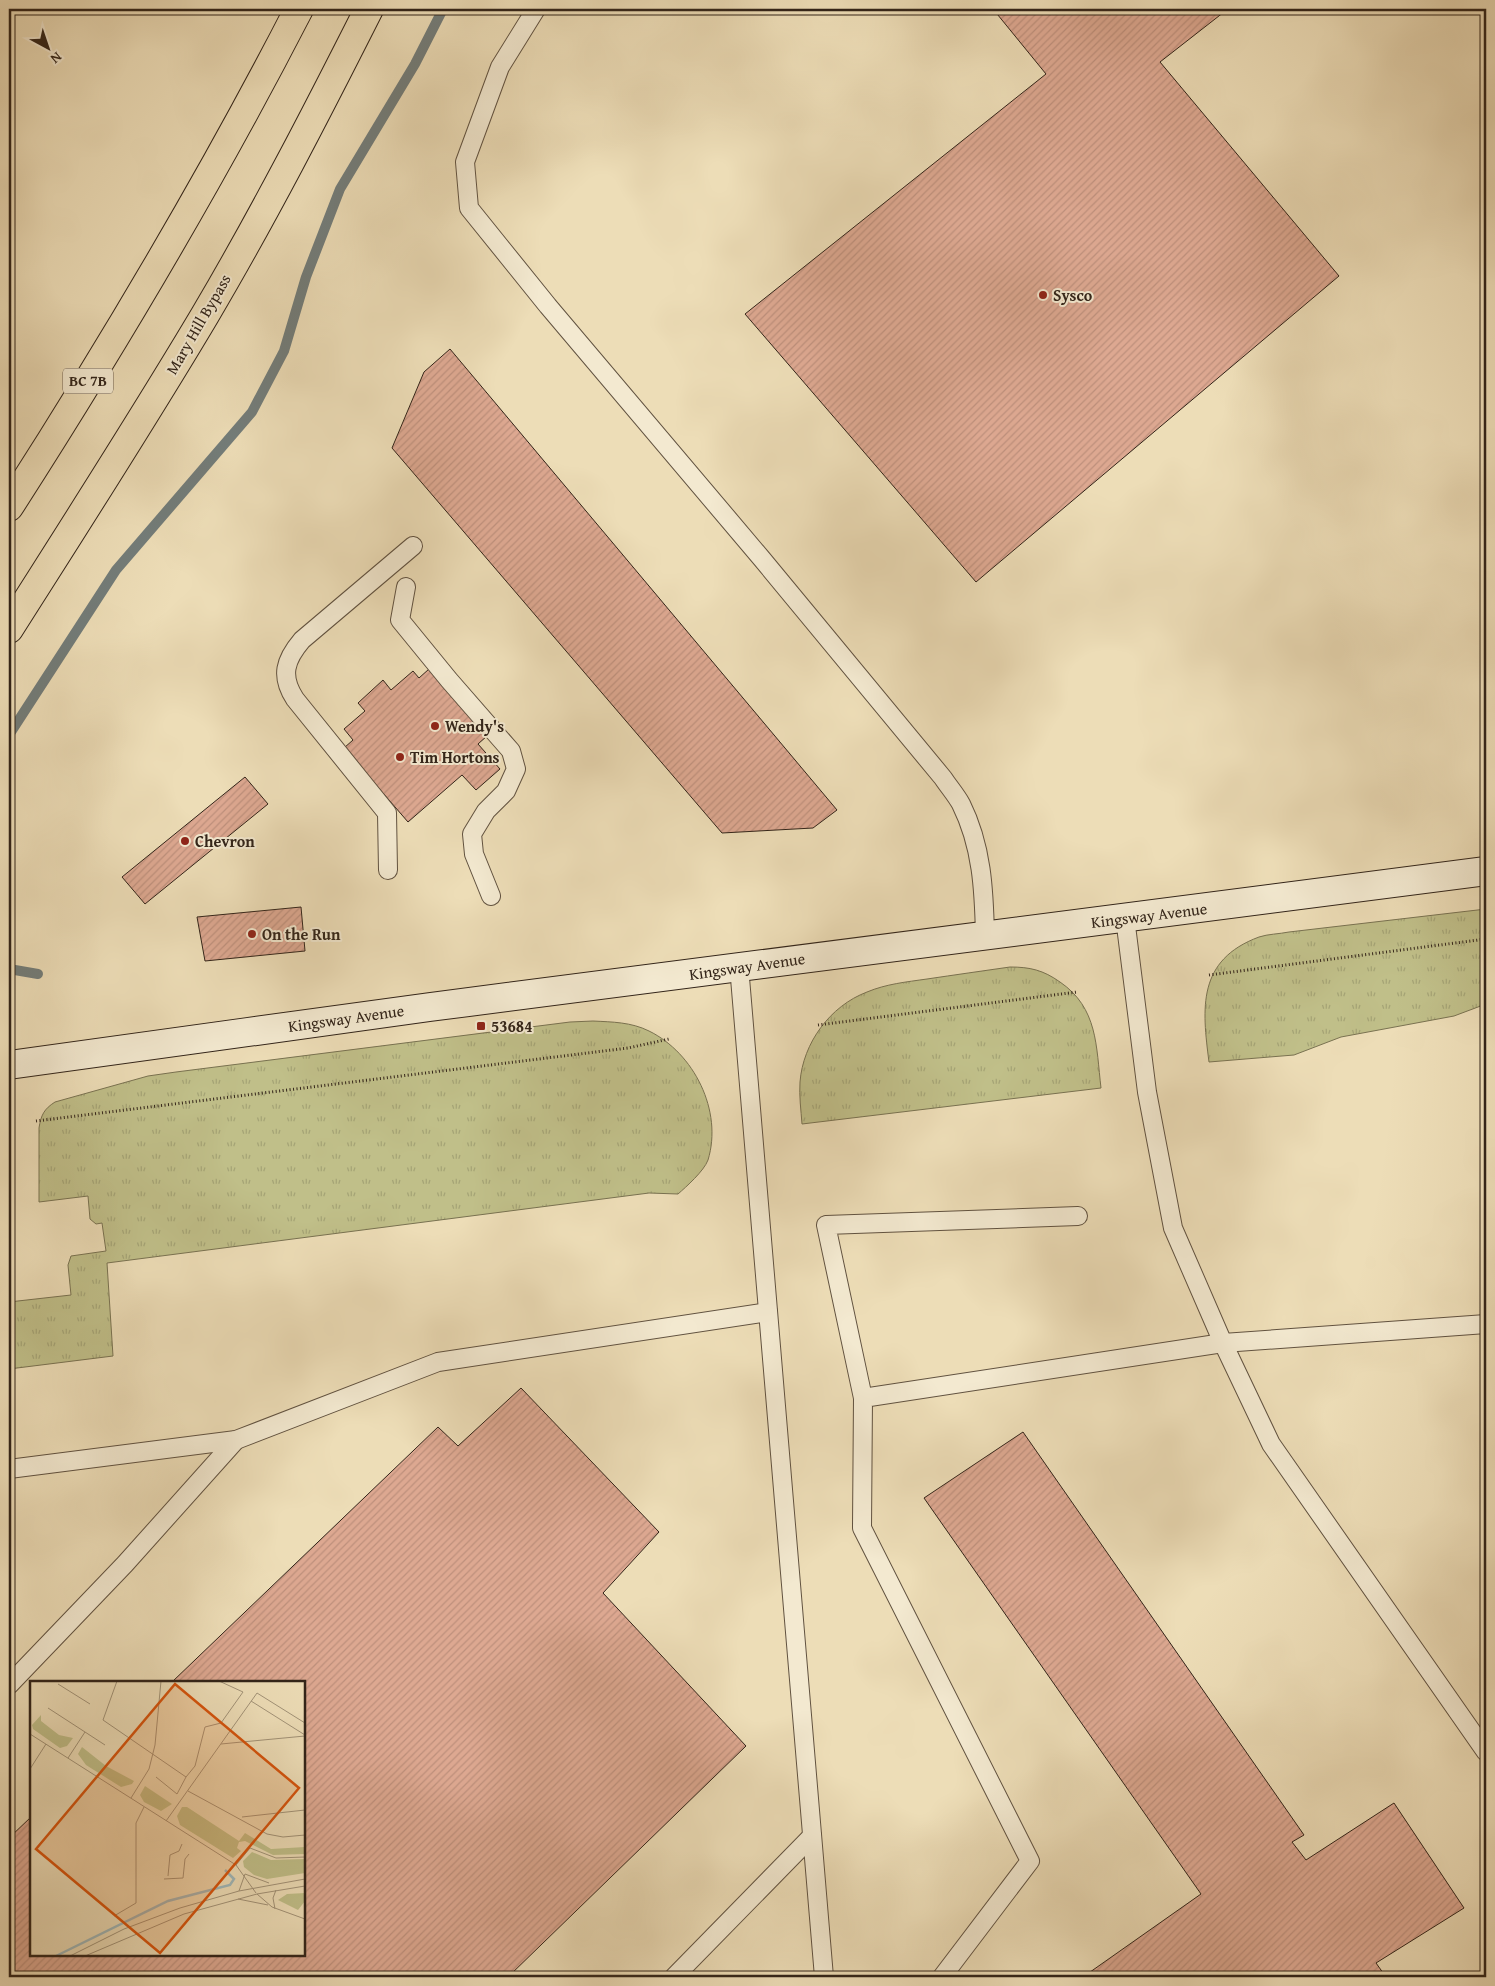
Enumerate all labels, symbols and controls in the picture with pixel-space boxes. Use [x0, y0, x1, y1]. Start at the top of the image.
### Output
north arrow [22, 22, 72, 72]
text: N [46, 47, 66, 69]
street label: Mary Hill Bypass [160, 269, 236, 379]
place label: Sysco [1053, 283, 1093, 307]
marker: Sysco [1037, 289, 1049, 301]
road number: BC 7B [63, 368, 113, 394]
place label: Wendy's [445, 714, 504, 738]
marker: Wendy's [429, 720, 441, 732]
place label: Tim Hortons [410, 745, 500, 769]
marker: Tim Hortons [394, 751, 406, 763]
place label: Chevron [195, 829, 255, 853]
marker: Chevron [179, 835, 191, 847]
street label: Kingsway Avenue [1090, 896, 1208, 934]
place label: On the Run [262, 922, 341, 946]
marker: On the Run [246, 928, 258, 940]
street label: Kingsway Avenue [688, 946, 806, 986]
street label: Kingsway Avenue [287, 998, 405, 1038]
place label: 53684 [491, 1014, 532, 1038]
marker: 53684 [475, 1020, 487, 1032]
inset map [30, 1681, 305, 1956]

